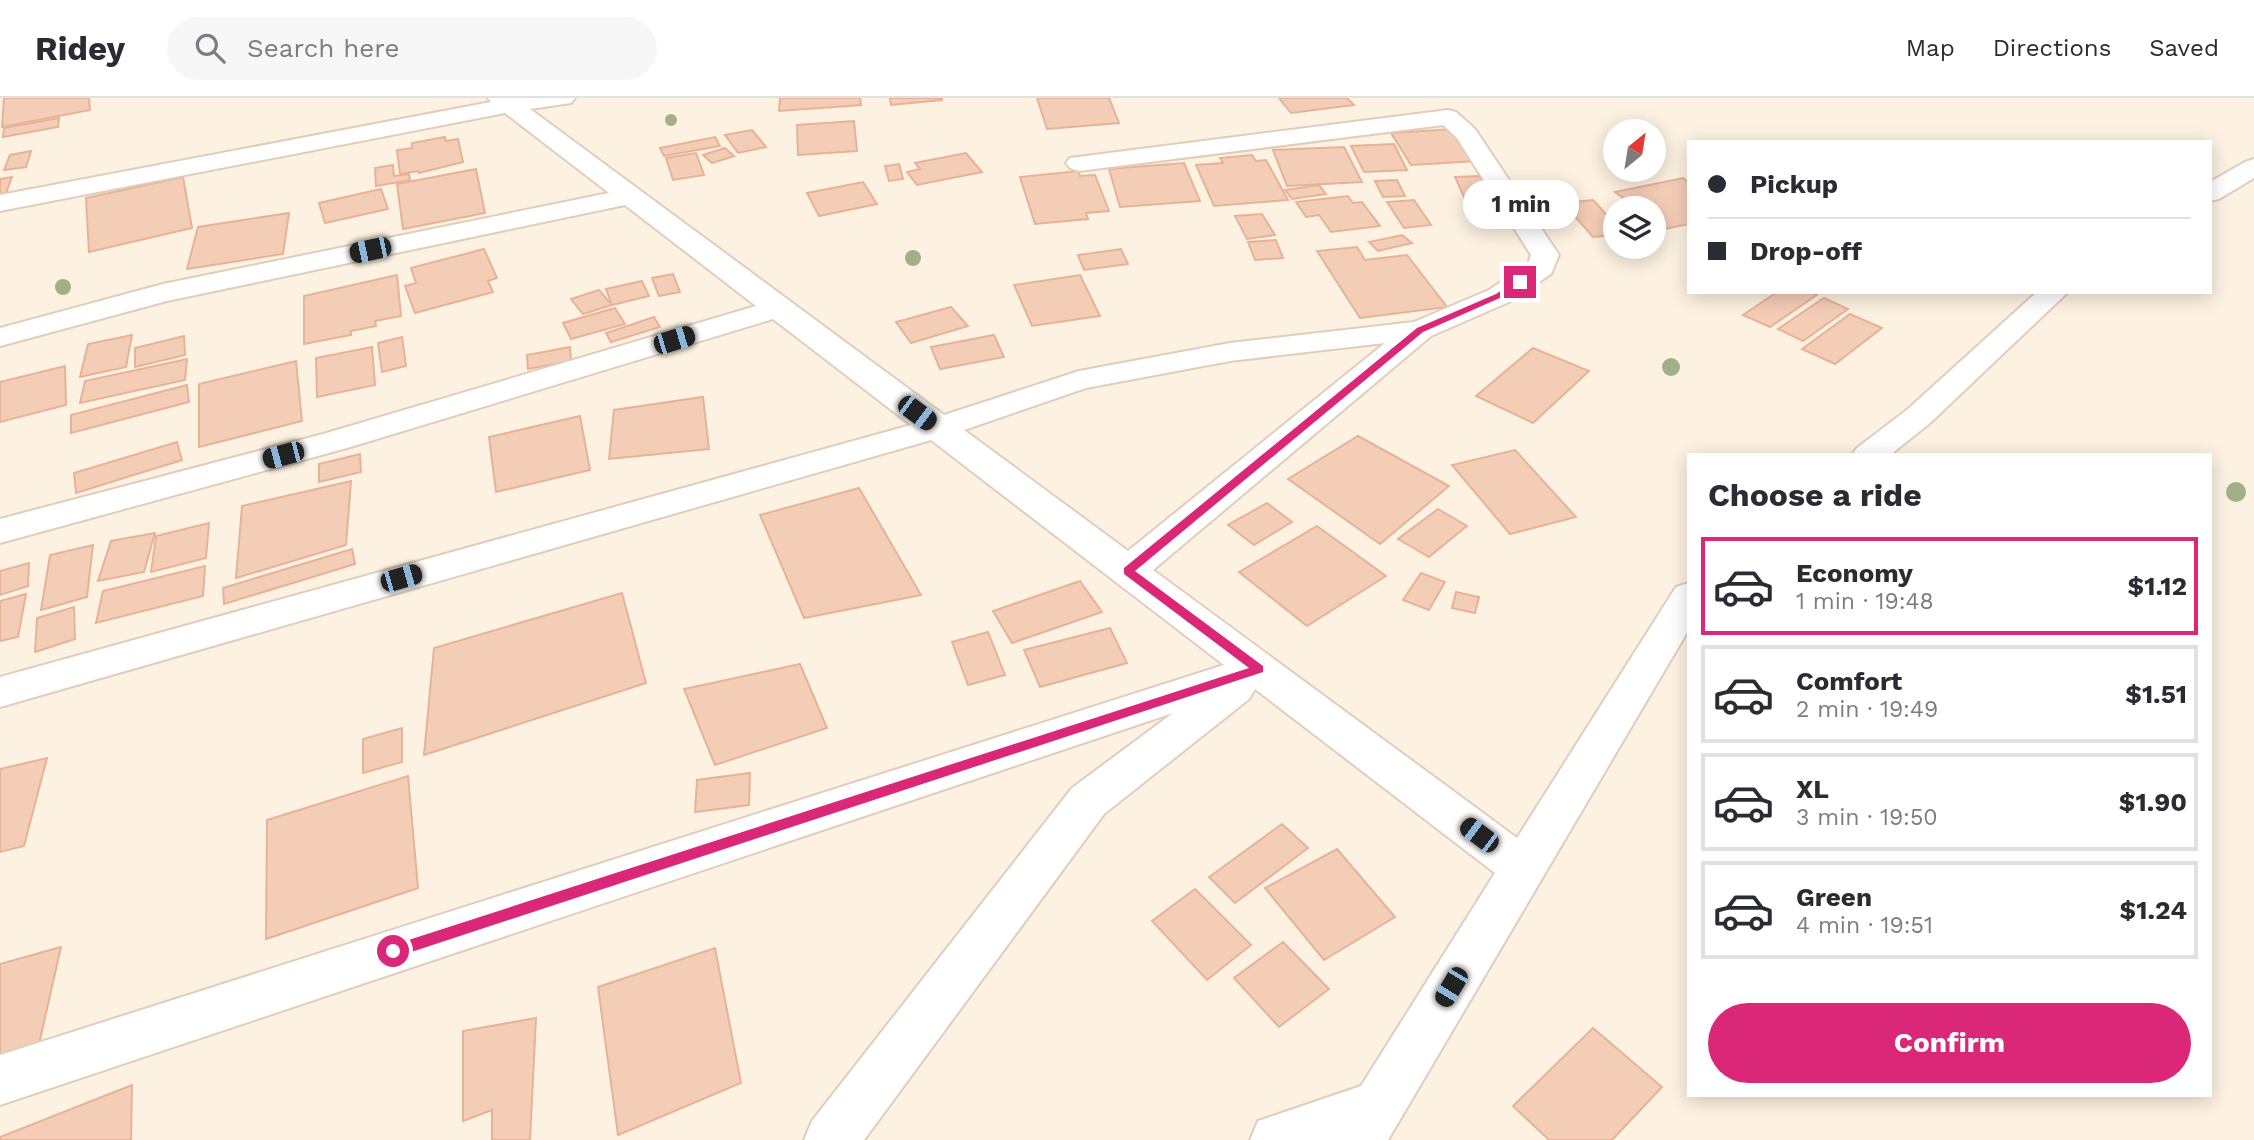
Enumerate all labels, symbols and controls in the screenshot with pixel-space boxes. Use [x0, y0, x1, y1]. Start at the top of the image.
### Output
search box [167, 17, 657, 80]
text: Ridey [35, 29, 125, 68]
icon: search [191, 29, 229, 67]
text: Search here [247, 33, 399, 63]
text: Map [1906, 34, 1955, 62]
text: Directions [1993, 34, 2111, 62]
text: Saved [2149, 34, 2219, 62]
north arrow [1603, 119, 1666, 182]
map controls [1603, 119, 1666, 259]
text: Pickup [1750, 169, 1838, 199]
callout: 1 min [1462, 180, 1578, 230]
text: 1 min [1491, 191, 1551, 218]
button: layers [1603, 196, 1666, 259]
car [348, 235, 393, 265]
text: Drop-off [1750, 236, 1862, 266]
route end [1504, 266, 1536, 298]
car [651, 324, 698, 356]
car [894, 392, 941, 434]
car [260, 439, 307, 471]
text: Choose a ride [1708, 476, 1922, 514]
icon: car [1712, 555, 1775, 618]
text: Economy [1796, 558, 1913, 588]
car [378, 562, 425, 594]
text: $1.12 [2128, 571, 2187, 601]
text: 1 min · 19:48 [1796, 588, 1934, 615]
icon: car [1712, 663, 1775, 726]
text: Comfort [1796, 666, 1902, 696]
text: $1.51 [2125, 679, 2187, 709]
text: 2 min · 19:49 [1796, 696, 1938, 723]
icon: car [1712, 771, 1775, 834]
text: XL [1796, 774, 1829, 804]
text: $1.90 [2119, 787, 2187, 817]
text: 3 min · 19:50 [1796, 804, 1938, 831]
car [1456, 814, 1503, 856]
icon: car [1712, 879, 1775, 942]
text: Green [1796, 882, 1872, 912]
text: $1.24 [2120, 895, 2187, 925]
text: 4 min · 19:51 [1796, 912, 1933, 939]
route start [377, 935, 409, 967]
car [1432, 964, 1471, 1010]
button: Confirm [1708, 1003, 2191, 1083]

